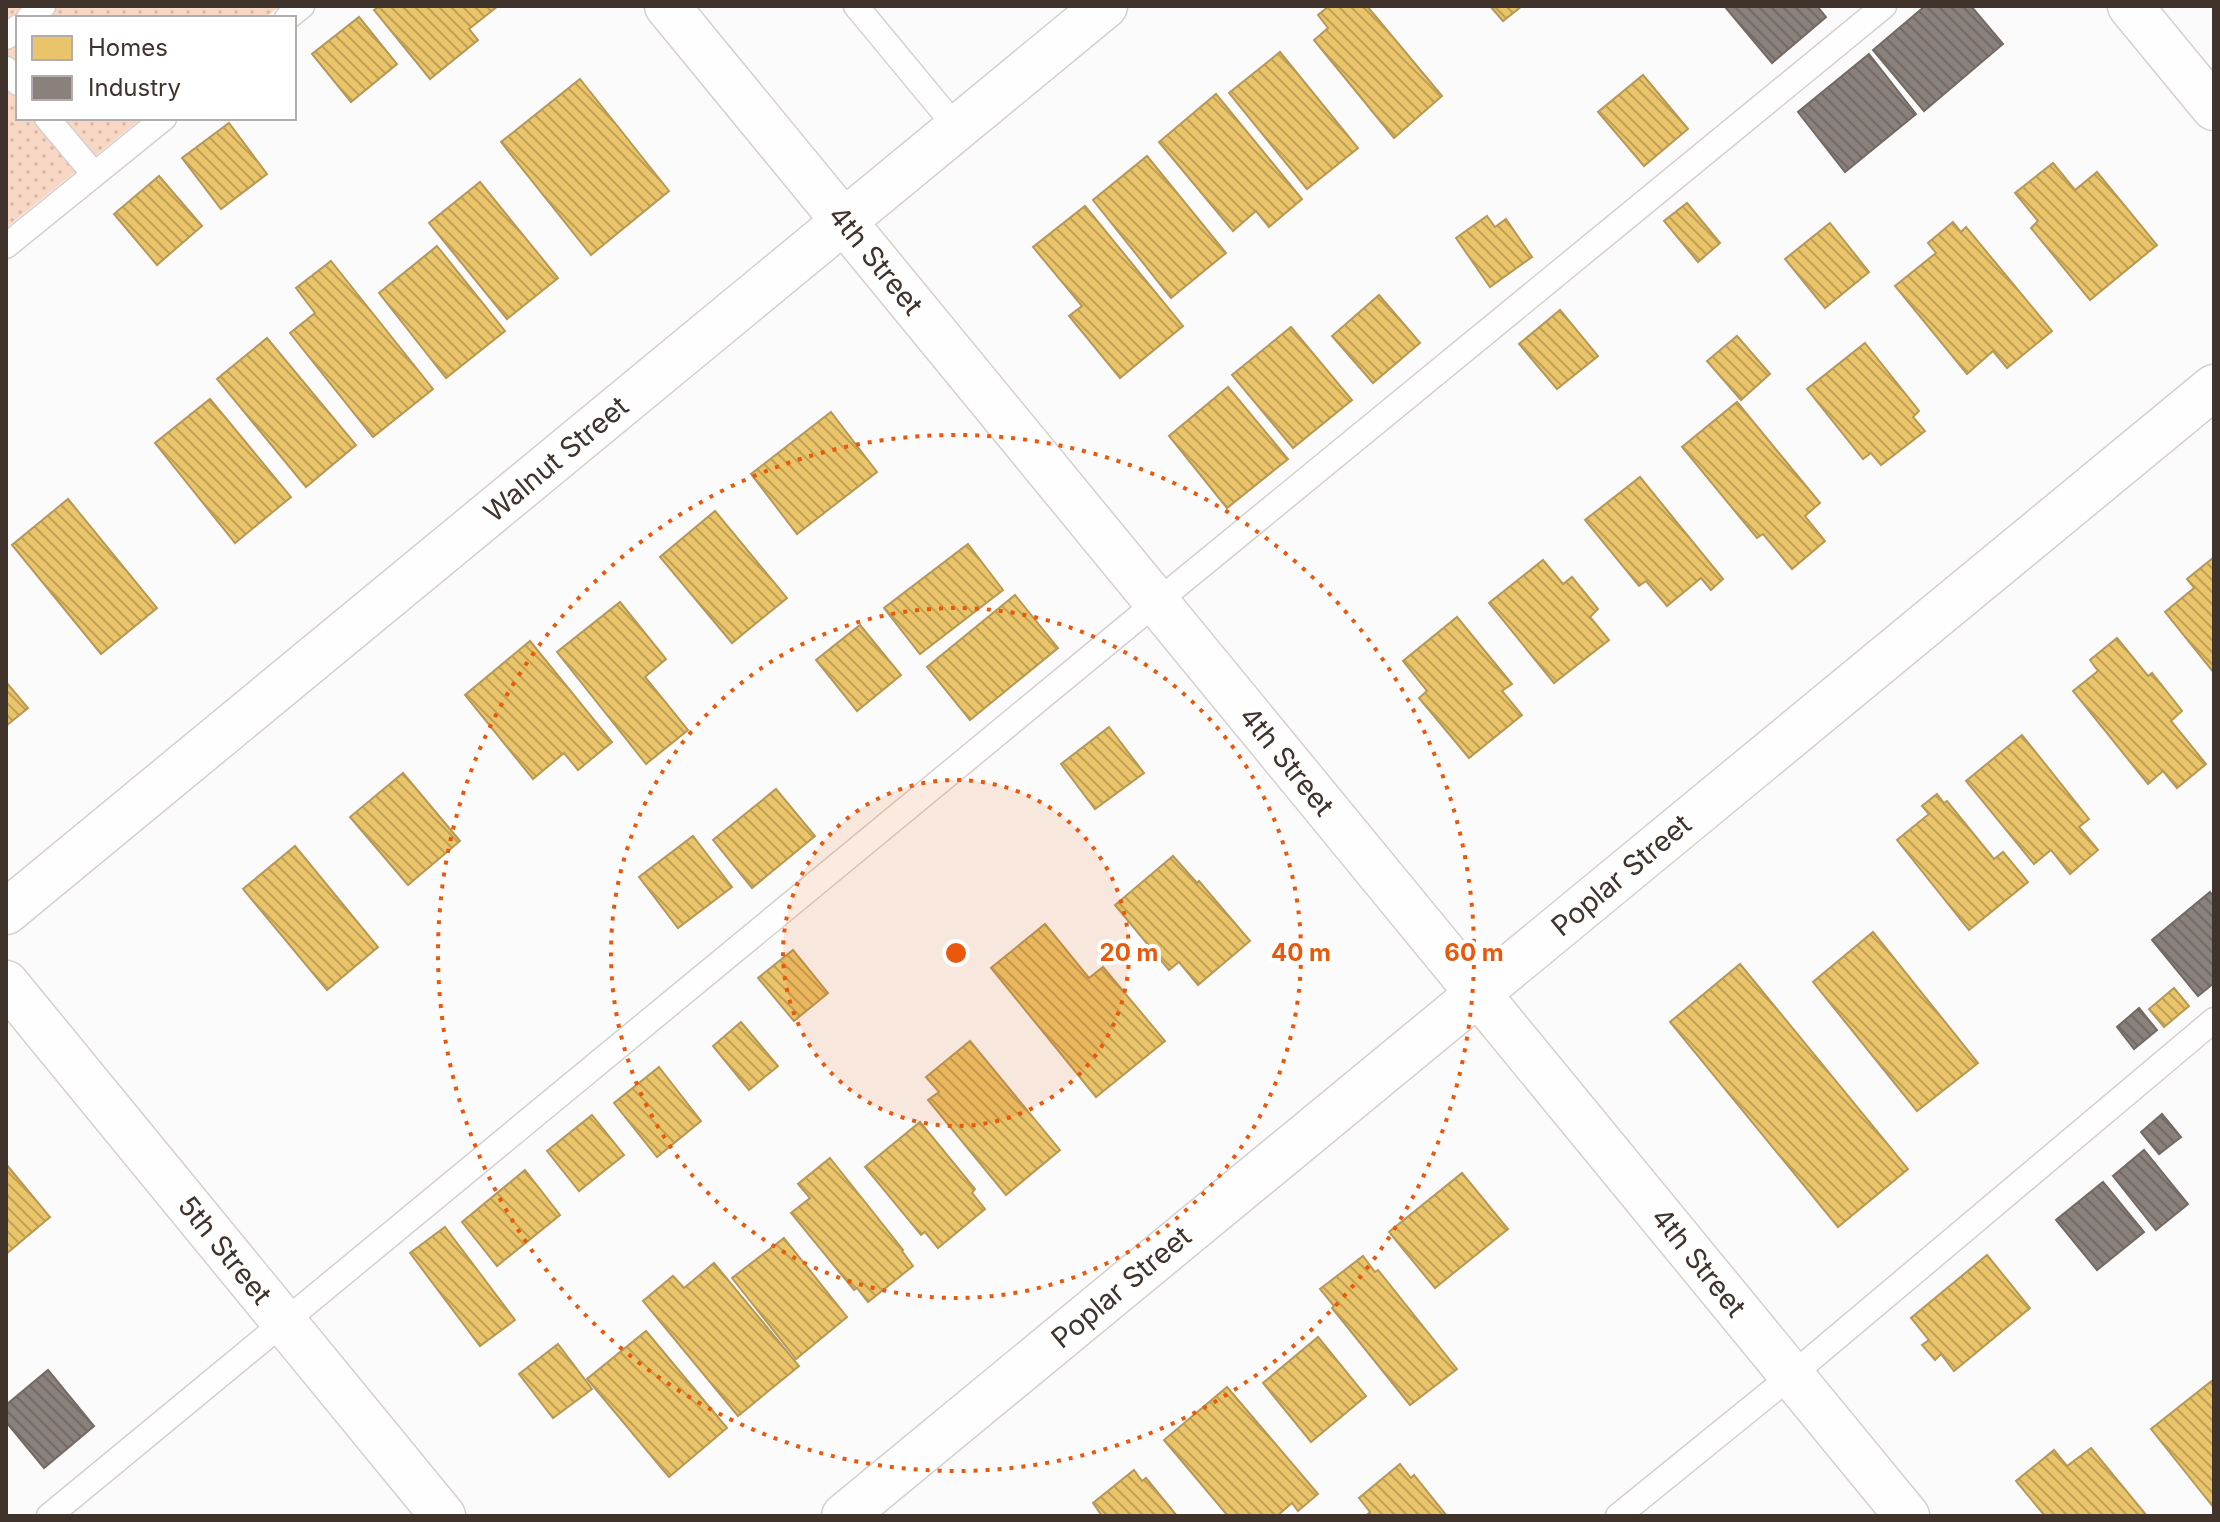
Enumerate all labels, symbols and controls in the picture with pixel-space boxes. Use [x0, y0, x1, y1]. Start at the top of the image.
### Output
legend [16, 16, 296, 120]
text: Homes [88, 33, 168, 62]
text: Industry [88, 73, 181, 102]
street label: 4th Street [822, 199, 930, 321]
street label: Walnut Street [477, 389, 635, 529]
street label: 4th Street [1233, 700, 1341, 822]
street label: Poplar Street [1544, 807, 1698, 943]
text: 20 m [1100, 938, 1158, 967]
text: 40 m [1271, 938, 1331, 967]
text: 60 m [1444, 938, 1504, 967]
centre of rings [942, 939, 970, 967]
street label: 5th Street [171, 1189, 279, 1311]
street label: 4th Street [1645, 1201, 1753, 1323]
street label: Poplar Street [1044, 1219, 1198, 1355]

